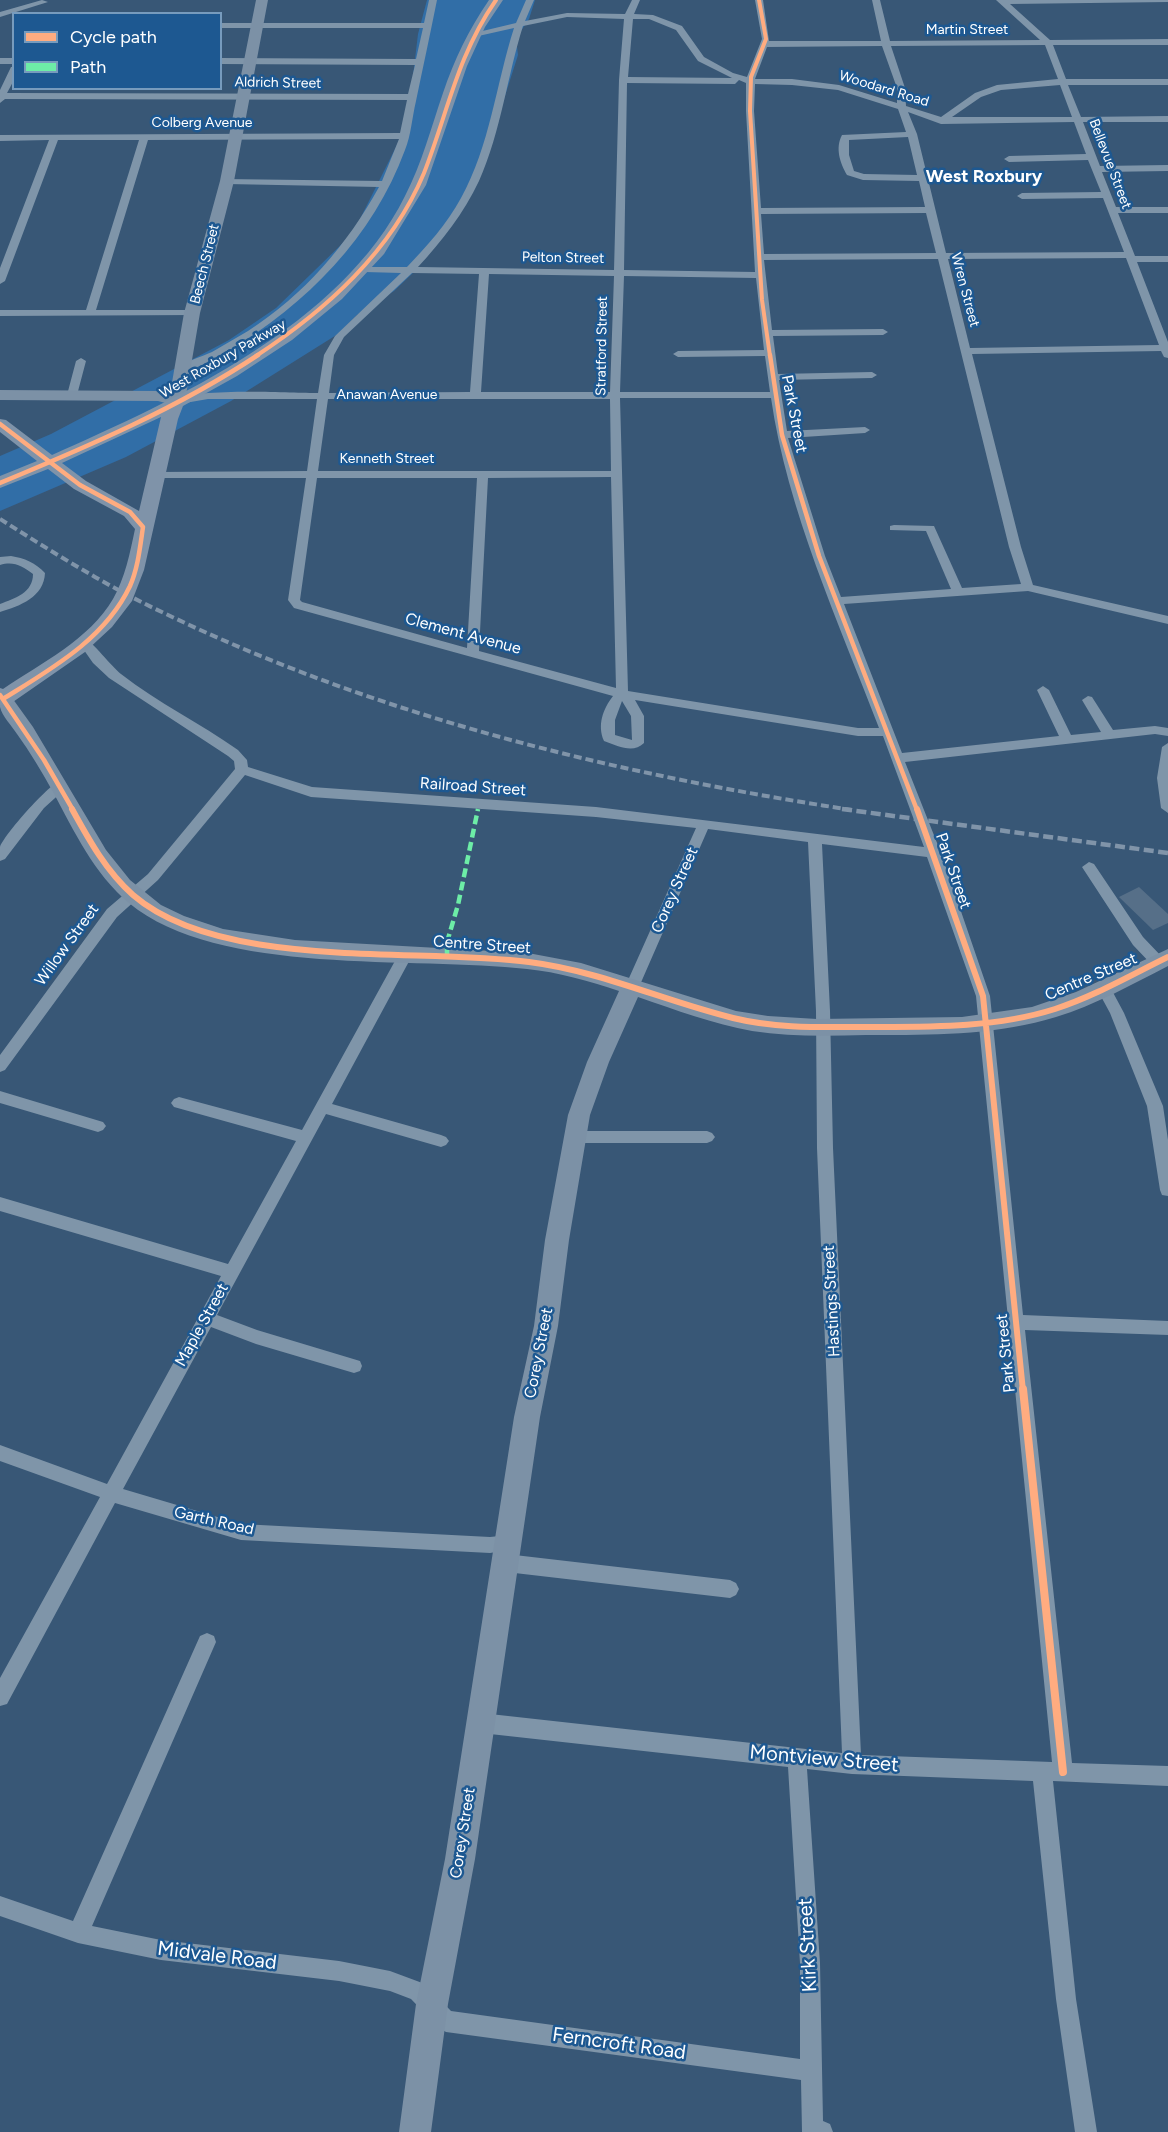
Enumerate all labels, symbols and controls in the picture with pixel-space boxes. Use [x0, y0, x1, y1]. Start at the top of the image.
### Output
legend [12, 12, 222, 90]
street label: Martin Street [926, 22, 1008, 38]
text: Cycle path [70, 26, 157, 48]
text: Path [70, 56, 106, 78]
street label: Woodard Road [837, 67, 931, 111]
street label: Aldrich Street [234, 74, 322, 92]
street label: Colberg Avenue [152, 115, 252, 131]
street label: Bellevue Street [1085, 117, 1135, 211]
district label: West Roxbury [926, 166, 1042, 188]
street label: Beech Street [187, 222, 223, 306]
street label: Pelton Street [522, 249, 604, 267]
street label: Wren Street [947, 251, 983, 329]
street label: Stratford Street [593, 296, 611, 396]
street label: West Roxbury Parkway [157, 316, 289, 402]
street label: Park Street [777, 373, 811, 455]
street label: Anawan Avenue [337, 387, 437, 403]
street label: Kenneth Street [339, 451, 435, 467]
street label: Clement Avenue [403, 609, 523, 659]
street label: Railroad Street [419, 774, 527, 800]
street label: Park Street [931, 830, 975, 912]
street label: Corey Street [648, 844, 702, 936]
street label: Willow Street [31, 900, 103, 990]
street label: Centre Street [432, 932, 532, 958]
street label: Centre Street [1042, 949, 1140, 1005]
street label: Hastings Street [819, 1245, 845, 1357]
street label: Maple Street [171, 1280, 233, 1370]
street label: Corey Street [521, 1306, 557, 1400]
street label: Park Street [992, 1313, 1020, 1393]
street label: Garth Road [172, 1502, 256, 1540]
street label: Montview Street [748, 1741, 900, 1777]
street label: Corey Street [446, 1786, 480, 1880]
street label: Kirk Street [794, 1897, 822, 1993]
street label: Midvale Road [156, 1937, 278, 1975]
street label: Ferncroft Road [551, 2023, 687, 2065]

